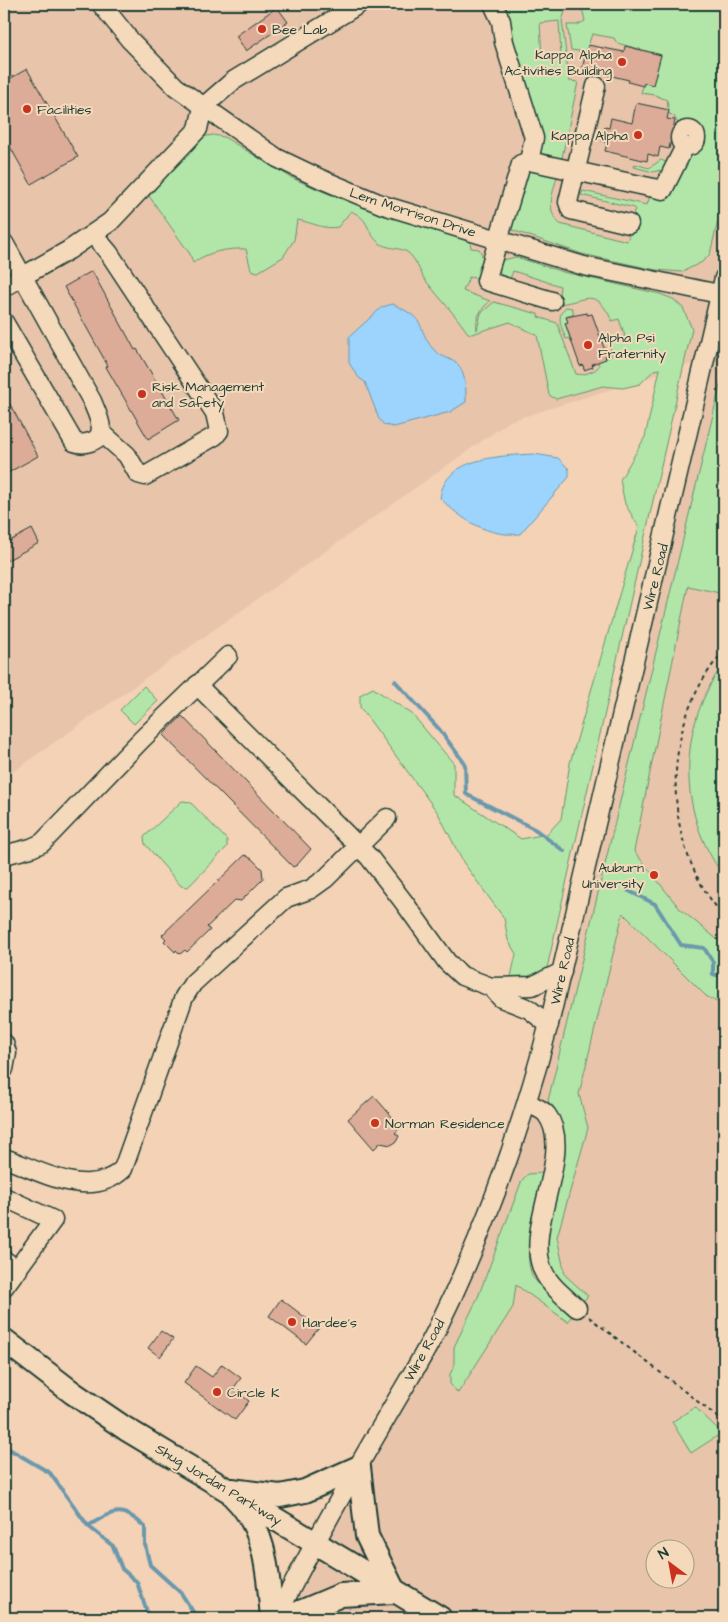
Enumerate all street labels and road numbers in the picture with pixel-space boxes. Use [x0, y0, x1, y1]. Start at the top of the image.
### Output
street label: Lem Morrison Drive [347, 183, 479, 243]
street label: Wire Road [638, 542, 674, 613]
street label: Wire Road [546, 936, 580, 1007]
street label: Wire Road [400, 1316, 450, 1385]
street label: Shug Jordan Parkway [151, 1439, 286, 1531]

